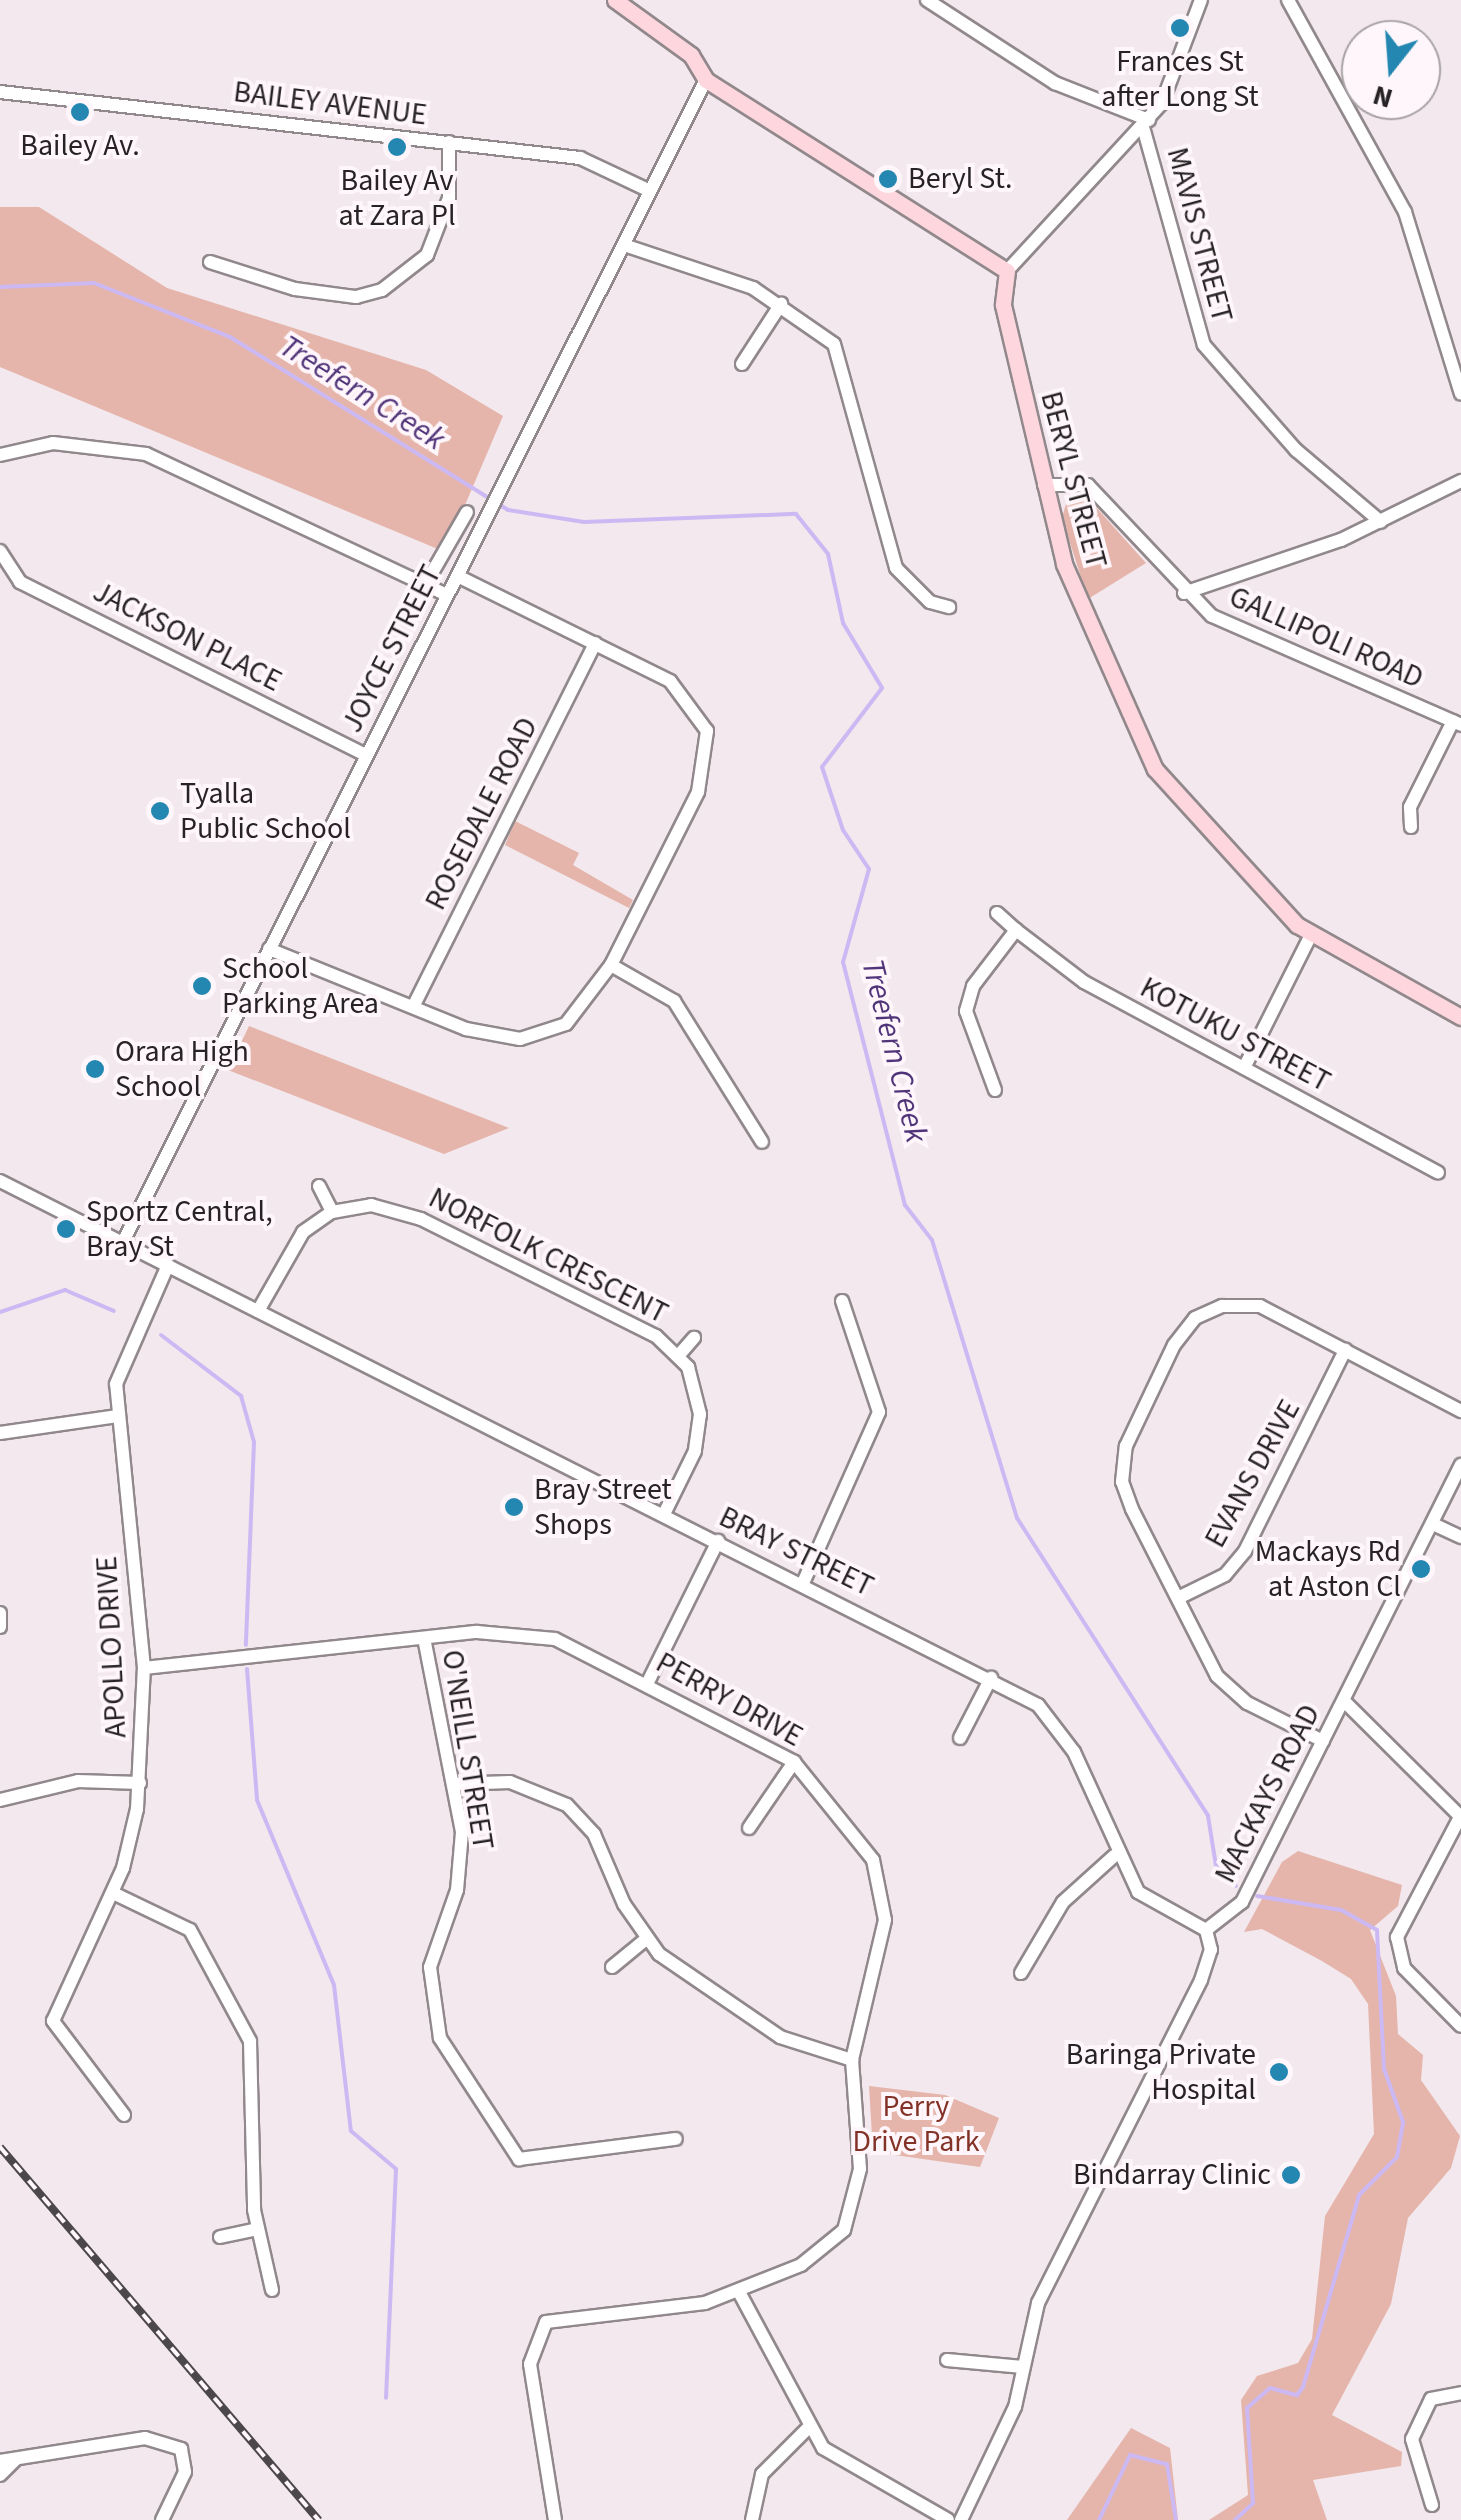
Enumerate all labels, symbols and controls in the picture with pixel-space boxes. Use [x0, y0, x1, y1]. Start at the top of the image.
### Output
marker: Frances St after Long St [1169, 17, 1191, 39]
north arrow [1341, 20, 1441, 120]
place label: Frances St after Long St [1101, 44, 1259, 114]
street label: BAILEY AVENUE [231, 74, 429, 134]
text: N [1368, 75, 1398, 119]
marker: Bailey Av. [69, 101, 91, 123]
place label: Bailey Av. [20, 128, 140, 164]
marker: Bailey Av at Zara Pl [386, 136, 408, 158]
street label: MAVIS STREET [1158, 144, 1240, 326]
place label: Beryl St. [908, 161, 1012, 197]
place label: Bailey Av at Zara Pl [338, 163, 456, 234]
marker: Beryl St. [877, 168, 899, 190]
water label: Treefern Creek [272, 327, 452, 459]
street label: BERYL STREET [1032, 388, 1114, 572]
street label: JOYCE STREET [334, 559, 450, 739]
street label: JACKSON PLACE [87, 574, 287, 700]
street label: GALLIPOLI ROAD [1223, 579, 1429, 697]
street label: ROSEDALE ROAD [418, 712, 546, 916]
place label: Tyalla Public School [180, 776, 351, 846]
marker: Tyalla Public School [149, 800, 171, 822]
place label: School Parking Area [222, 951, 379, 1022]
water label: Treefern Creek [853, 955, 935, 1147]
street label: KOTUKU STREET [1134, 970, 1336, 1100]
marker: School Parking Area [191, 975, 213, 997]
place label: Orara High School [115, 1034, 249, 1104]
marker: Orara High School [84, 1058, 106, 1080]
street label: NORFOLK CRESCENT [423, 1180, 673, 1332]
place label: Sportz Central, Bray St [86, 1194, 273, 1264]
marker: Sportz Central, Bray St [55, 1218, 77, 1240]
street label: EVANS DRIVE [1198, 1394, 1308, 1554]
place label: Bray Street Shops [534, 1472, 672, 1542]
marker: Bray Street Shops [503, 1496, 525, 1518]
street label: BRAY STREET [713, 1499, 879, 1605]
place label: Mackays Rd at Aston Cl [1255, 1534, 1401, 1604]
street label: APOLLO DRIVE [89, 1555, 135, 1739]
marker: Mackays Rd at Aston Cl [1410, 1558, 1432, 1580]
street label: PERRY DRIVE [649, 1645, 809, 1755]
street label: O'NEILL STREET [433, 1647, 501, 1853]
street label: MACKAYS ROAD [1208, 1699, 1328, 1889]
place label: Baringa Private Hospital [1066, 2037, 1256, 2108]
marker: Baringa Private Hospital [1266, 2059, 1292, 2085]
park label: Perry Drive Park [852, 2089, 980, 2160]
place label: Bindarray Clinic [1073, 2157, 1271, 2193]
marker: Bindarray Clinic [1280, 2164, 1302, 2186]

